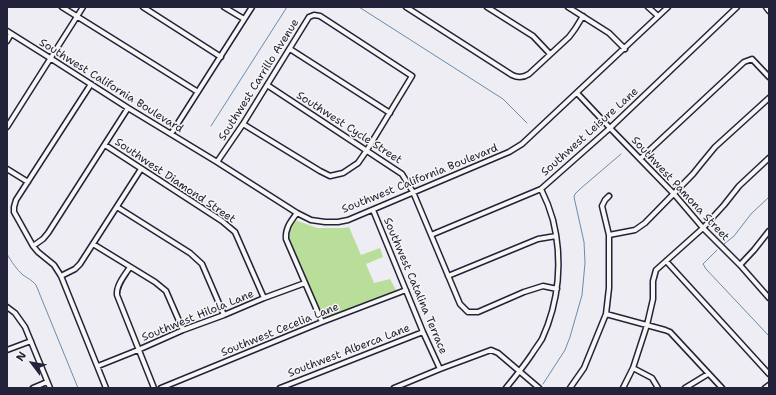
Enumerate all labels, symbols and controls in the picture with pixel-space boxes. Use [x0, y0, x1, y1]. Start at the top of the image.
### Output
street label: Southwest Carrillo Avenue [216, 17, 302, 143]
street label: Southwest California Boulevard [37, 36, 185, 136]
street label: Southwest Leisure Lane [539, 85, 641, 179]
street label: Southwest Cycle Street [294, 89, 404, 167]
street label: Southwest Pamona Street [628, 134, 732, 244]
street label: Southwest Diamond Street [112, 136, 238, 226]
street label: Southwest California Boulevard [340, 142, 500, 216]
street label: Southwest Catalina Terrace [380, 216, 450, 356]
street label: Southwest Hilola Lane [140, 287, 256, 345]
street label: Southwest Cecelia Lane [219, 300, 341, 360]
street label: Southwest Alberca Lane [286, 322, 412, 380]
north arrow [12, 343, 52, 383]
text: N [13, 349, 30, 364]

